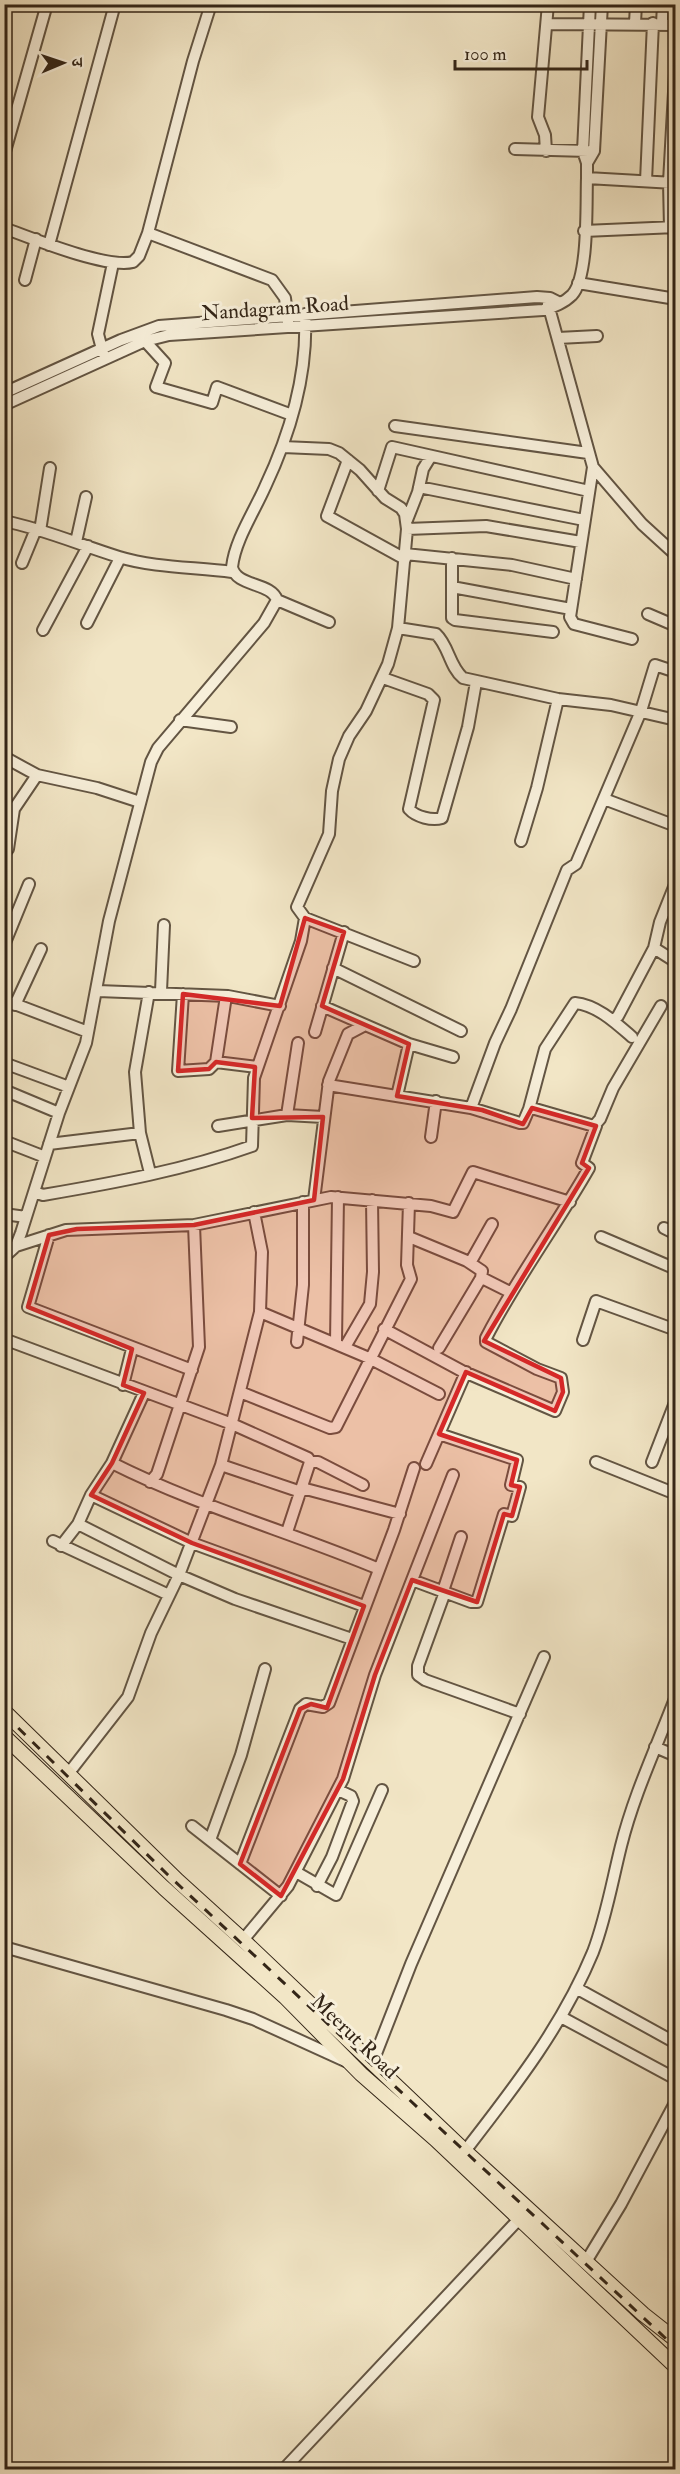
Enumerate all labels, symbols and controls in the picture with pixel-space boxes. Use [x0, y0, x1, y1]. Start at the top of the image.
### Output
north arrow [33, 33, 93, 93]
scale bar [455, 33, 587, 71]
text: 100 m [464, 43, 507, 66]
text: उ [67, 57, 87, 69]
street label: Nandagram Road [200, 290, 350, 327]
street label: Meerut Road [305, 1988, 405, 2085]

